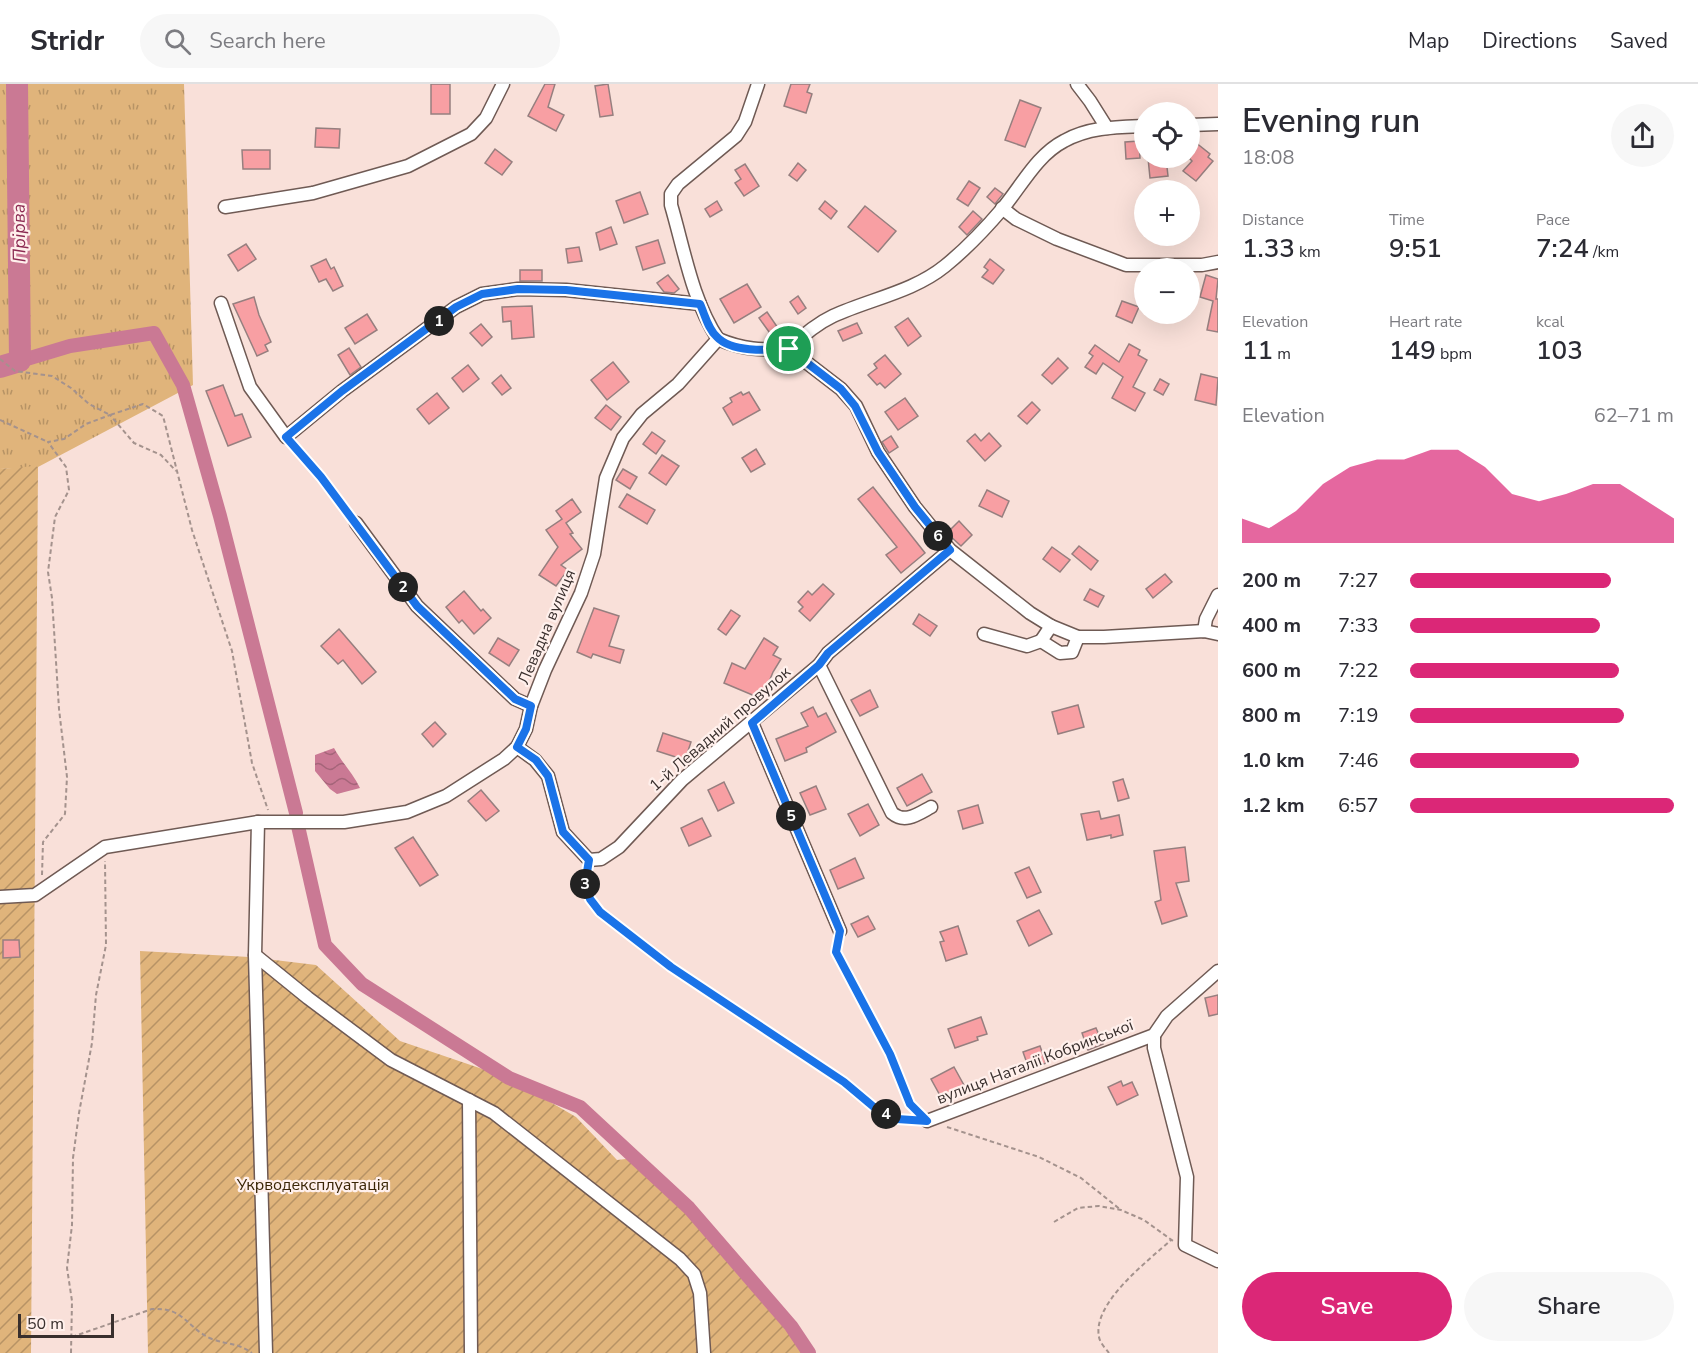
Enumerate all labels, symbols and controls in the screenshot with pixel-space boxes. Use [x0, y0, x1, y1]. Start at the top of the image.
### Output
search box [140, 14, 560, 68]
text: Stridr [30, 22, 104, 60]
icon: search [161, 25, 194, 58]
text: Search here [209, 26, 326, 56]
text: Map [1408, 27, 1449, 55]
text: Directions [1482, 27, 1577, 55]
text: Saved [1610, 27, 1668, 55]
text: Evening run [1242, 99, 1420, 144]
map controls [1134, 102, 1200, 324]
button: locate [1134, 102, 1200, 168]
button: share [1611, 104, 1674, 167]
text: 18:08 [1242, 144, 1295, 171]
button: + [1134, 180, 1200, 246]
water label: Прірва [6, 203, 32, 263]
text: Distance [1242, 209, 1304, 231]
text: Time [1389, 209, 1425, 231]
text: Pace [1536, 209, 1570, 231]
text: 1.33 [1242, 231, 1295, 266]
text: 9:51 [1389, 231, 1442, 266]
text: 7:24 [1536, 231, 1589, 266]
text: km [1295, 241, 1321, 263]
text: /km [1589, 241, 1619, 263]
button: − [1134, 258, 1200, 324]
pin: 1 [424, 306, 454, 336]
text: 1 [434, 310, 444, 332]
text: Elevation [1242, 311, 1308, 333]
text: Heart rate [1389, 311, 1462, 333]
text: kcal [1536, 311, 1564, 333]
pin [763, 323, 814, 374]
icon: arrive [772, 332, 805, 365]
text: 11 [1242, 333, 1273, 368]
text: 149 [1389, 333, 1436, 368]
text: 103 [1536, 333, 1583, 368]
text: m [1273, 343, 1291, 365]
text: bpm [1436, 343, 1472, 365]
text: Elevation [1242, 402, 1325, 429]
text: 62–71 m [1594, 402, 1674, 429]
pin: 6 [923, 521, 953, 551]
text: 6 [933, 525, 943, 547]
street label: Левадна вулиця [513, 566, 581, 688]
text: 200 m [1242, 567, 1301, 594]
text: 7:27 [1338, 567, 1379, 594]
pin: 2 [388, 572, 418, 602]
text: 2 [398, 576, 408, 598]
text: 400 m [1242, 612, 1301, 639]
text: 7:33 [1338, 612, 1379, 639]
text: 600 m [1242, 657, 1301, 684]
text: 7:22 [1338, 657, 1379, 684]
street label: 1-й Левадний провулок [645, 661, 796, 797]
text: 800 m [1242, 702, 1301, 729]
text: 7:19 [1338, 702, 1379, 729]
text: 1.0 km [1242, 747, 1305, 774]
text: 7:46 [1338, 747, 1379, 774]
text: 1.2 km [1242, 792, 1305, 819]
text: 6:57 [1338, 792, 1379, 819]
pin: 5 [776, 801, 806, 831]
text: 5 [786, 805, 796, 827]
pin: 3 [570, 869, 600, 899]
text: 3 [580, 873, 590, 895]
street label: вулиця Наталії Кобринської [933, 1014, 1138, 1110]
pin: 4 [871, 1099, 901, 1129]
text: 4 [881, 1103, 891, 1125]
park label: Укрводексплуатація [236, 1174, 389, 1196]
button: Save [1242, 1272, 1452, 1341]
button: Share [1464, 1272, 1674, 1341]
scale bar [18, 1311, 114, 1338]
text: 50 m [27, 1313, 64, 1335]

